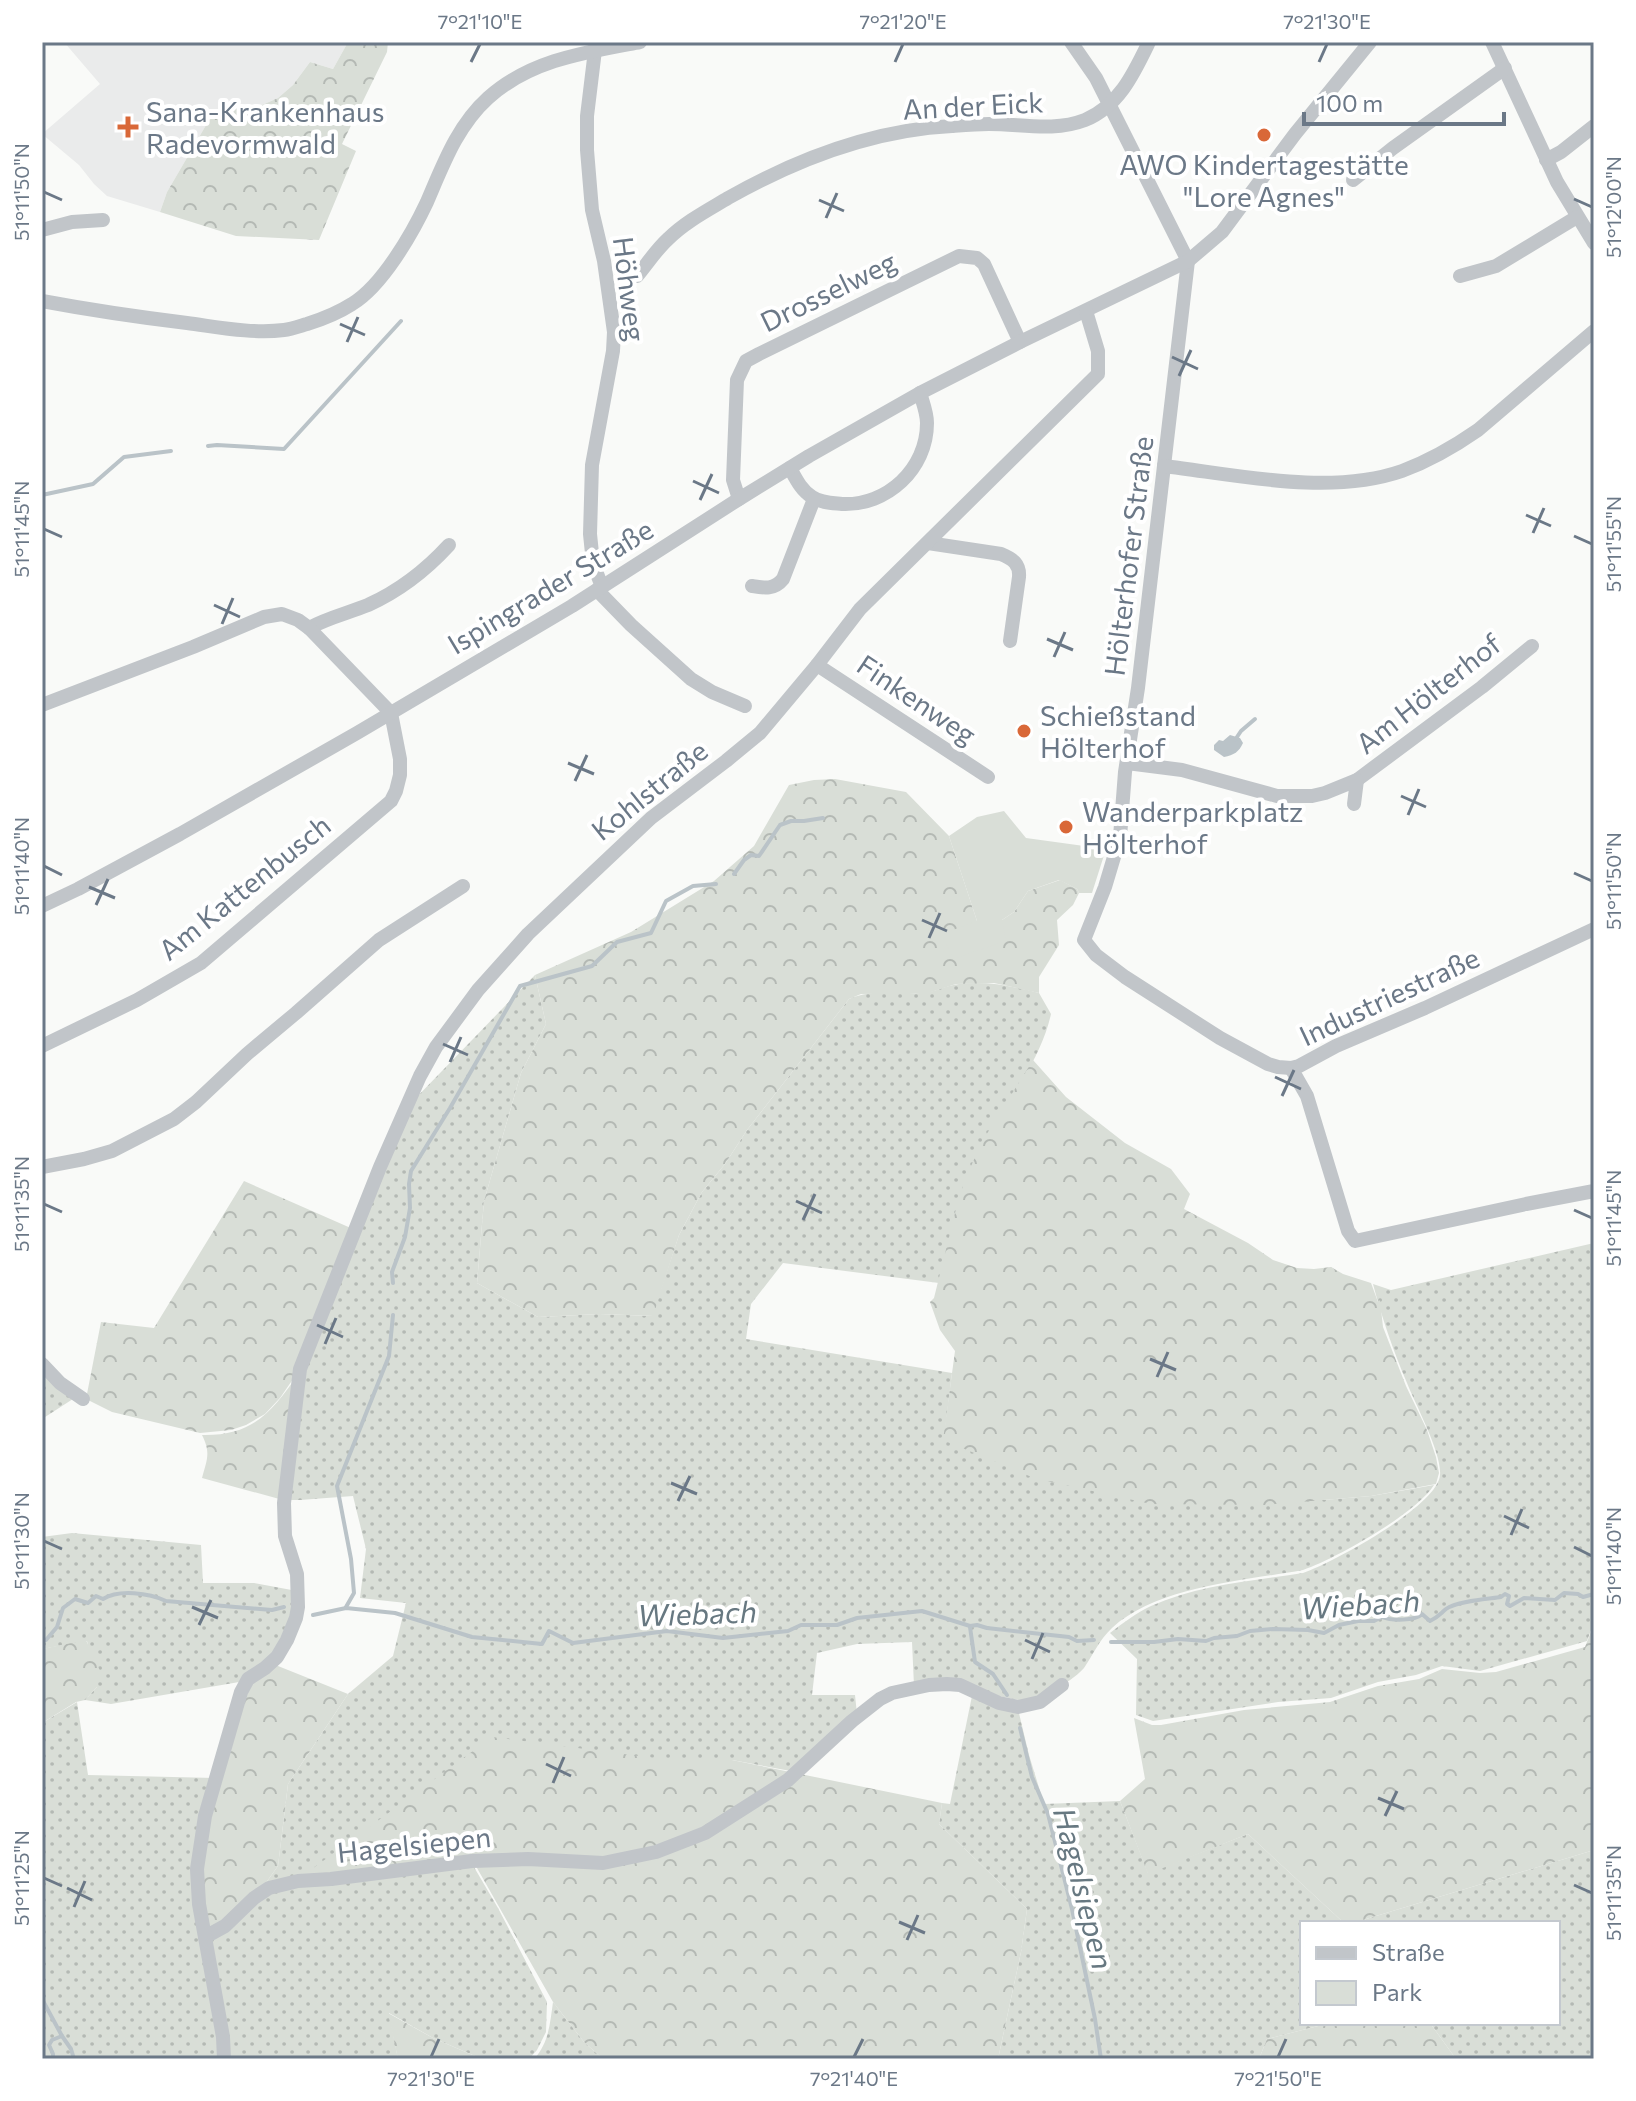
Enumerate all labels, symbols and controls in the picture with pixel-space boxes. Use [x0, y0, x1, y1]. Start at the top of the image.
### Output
text: 7°21'10"E [438, 9, 522, 33]
text: 7°21'20"E [859, 9, 947, 33]
text: 7°21'30"E [1283, 9, 1371, 33]
scale bar [1304, 76, 1504, 126]
street label: An der Eick [902, 84, 1044, 126]
text: 100 m [1316, 88, 1383, 117]
place label: Sana-Krankenhaus Radevormwald [146, 94, 384, 160]
marker: Sana-Krankenhaus Radevormwald [117, 116, 139, 138]
marker: AWO Kindertagestätte "Lore Agnes" [1255, 126, 1273, 144]
text: 51°11'50"N [9, 143, 33, 241]
place label: AWO Kindertagestätte "Lore Agnes" [1119, 147, 1409, 213]
text: 51°12'00"N [1601, 156, 1625, 258]
street label: Höhweg [607, 235, 653, 343]
street label: Drosselweg [755, 244, 901, 338]
street label: Hölterhofer Straße [1096, 434, 1160, 678]
text: 51°11'45"N [9, 481, 33, 577]
text: 51°11'55"N [1601, 496, 1625, 592]
street label: Ispingrader Straße [441, 511, 659, 661]
street label: Am Hölterhof [1349, 626, 1507, 760]
street label: Finkenweg [851, 647, 983, 751]
place label: Schießstand Hölterhof [1040, 698, 1196, 764]
marker: Schießstand Hölterhof [1015, 722, 1033, 740]
street label: Kohlstraße [584, 733, 714, 847]
place label: Wanderparkplatz Hölterhof [1082, 794, 1303, 860]
street label: Am Kattenbusch [151, 807, 337, 967]
text: 51°11'40"N [9, 817, 33, 915]
marker: Wanderparkplatz Hölterhof [1057, 818, 1075, 836]
text: 51°11'50"N [1601, 832, 1625, 930]
street label: Industriestraße [1294, 940, 1484, 1052]
text: 51°11'35"N [9, 1156, 33, 1252]
text: 51°11'45"N [1601, 1170, 1625, 1266]
text: 51°11'30"N [9, 1492, 33, 1590]
text: 51°11'40"N [1601, 1507, 1625, 1605]
water label: Wiebach [1299, 1580, 1421, 1626]
water label: Wiebach [637, 1591, 757, 1633]
water label: Hagelsiepen [1047, 1803, 1123, 1973]
street label: Hagelsiepen [335, 1819, 493, 1869]
text: 51°11'25"N [9, 1830, 33, 1926]
text: 51°11'35"N [1601, 1845, 1625, 1941]
legend [1300, 1921, 1560, 2025]
text: Straße [1372, 1937, 1445, 1966]
text: Park [1372, 1977, 1422, 2006]
text: 7°21'30"E [387, 2066, 475, 2090]
text: 7°21'40"E [810, 2066, 898, 2090]
text: 7°21'50"E [1234, 2066, 1322, 2090]

